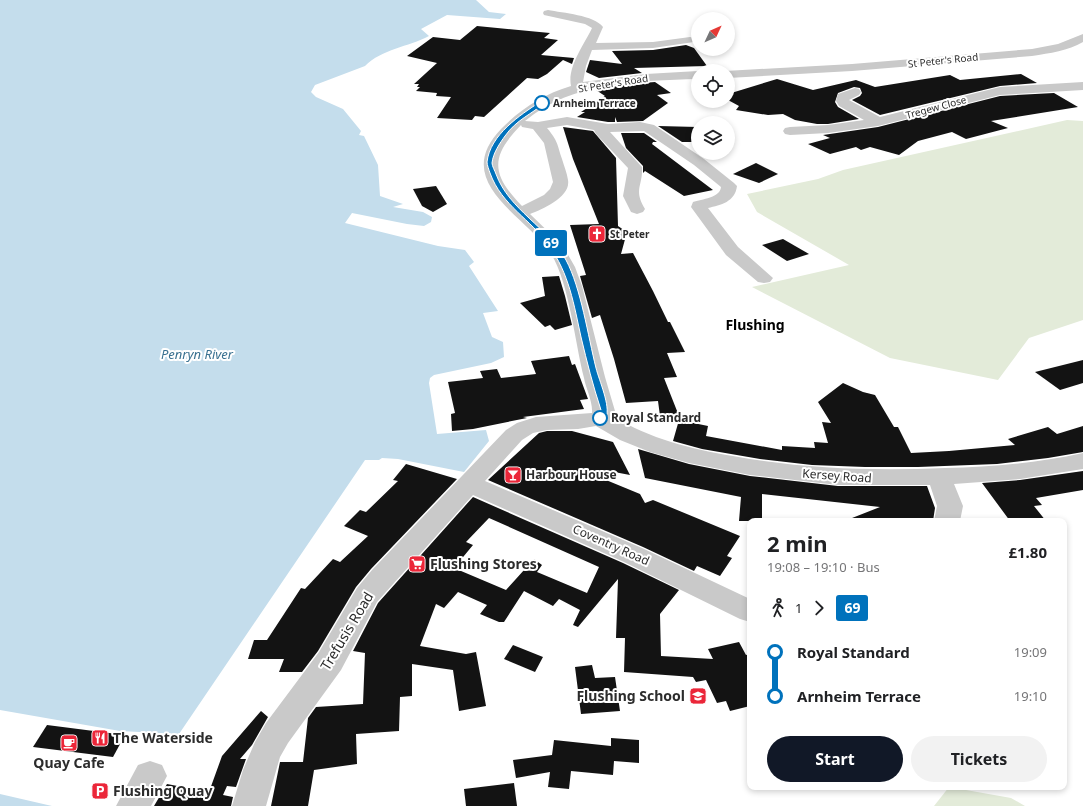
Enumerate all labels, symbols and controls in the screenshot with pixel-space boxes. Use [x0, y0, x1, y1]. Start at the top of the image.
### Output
north arrow [691, 12, 735, 56]
map controls [691, 12, 735, 160]
street label: St Peter's Road [907, 49, 979, 71]
button: locate [691, 64, 735, 108]
street label: St Peter's Road [577, 71, 649, 95]
street label: Tregew Close [904, 92, 968, 122]
marker: Arnheim Terrace [534, 95, 550, 111]
place label: Arnheim Terrace [553, 96, 636, 110]
button: layers [691, 116, 735, 160]
church icon: St Peter [587, 224, 607, 244]
place label: St Peter [610, 227, 650, 241]
line badge: 69 [533, 230, 569, 256]
text: 69 [543, 233, 559, 252]
district label: Flushing [725, 315, 785, 334]
water label: Penryn River [161, 345, 234, 363]
place label: Royal Standard [611, 409, 701, 426]
marker: Royal Standard [592, 410, 608, 426]
bar icon: Harbour House [503, 465, 523, 485]
street label: Kersey Road [802, 465, 872, 486]
place label: Harbour House [526, 466, 617, 483]
street label: Coventry Road [570, 520, 652, 569]
text: 2 min [767, 528, 828, 558]
text: £1.80 [1008, 542, 1047, 562]
supermarket icon: Flushing Stores [407, 554, 427, 574]
place label: Flushing Stores [430, 554, 537, 573]
text: 19:08 – 19:10 · Bus [767, 558, 880, 576]
street label: Trefusis Road [316, 588, 377, 673]
icon: walk [767, 597, 789, 619]
icon: forward [808, 597, 830, 619]
text: 69 [844, 598, 860, 617]
text: 1 [795, 599, 802, 617]
text: Royal Standard [797, 642, 910, 662]
text: 19:09 [1014, 643, 1047, 661]
place label: Flushing School [576, 686, 685, 705]
school or university icon: Flushing School [688, 686, 708, 706]
text: Arnheim Terrace [797, 686, 921, 706]
text: 19:10 [1014, 687, 1047, 705]
restaurant icon: The Waterside [90, 728, 110, 748]
place label: The Waterside [113, 728, 213, 747]
cafe icon: Quay Cafe [59, 733, 79, 753]
button: Start [767, 736, 903, 782]
button: Tickets [911, 736, 1047, 782]
place label: Quay Cafe [33, 753, 105, 772]
parking icon: Flushing Quay [90, 781, 110, 801]
place label: Flushing Quay [113, 781, 212, 800]

